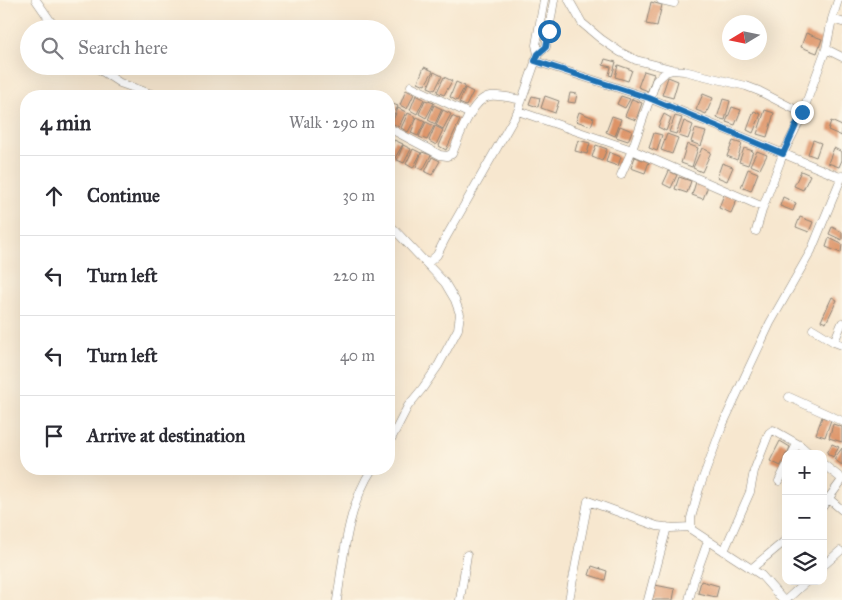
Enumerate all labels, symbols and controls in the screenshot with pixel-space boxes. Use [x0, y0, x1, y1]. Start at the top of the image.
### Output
north arrow [722, 15, 767, 60]
search box [20, 20, 395, 75]
route start [538, 20, 561, 43]
icon: search [38, 34, 66, 62]
text: Search here [78, 36, 168, 59]
route end [791, 101, 814, 124]
text: 4 min [40, 110, 91, 136]
text: Walk · 290 m [289, 113, 375, 132]
icon: ahead [40, 182, 68, 210]
text: Continue [87, 184, 160, 207]
text: 30 m [342, 186, 375, 205]
icon: left [40, 262, 68, 290]
text: Turn left [87, 264, 157, 287]
text: 220 m [333, 266, 375, 285]
icon: left [40, 342, 68, 370]
text: Turn left [87, 344, 157, 367]
text: 40 m [340, 346, 375, 365]
icon: arrive [40, 422, 68, 450]
text: Arrive at destination [87, 424, 245, 447]
map controls [782, 450, 827, 585]
button: + [782, 450, 827, 495]
button: − [782, 495, 827, 540]
button: layers [782, 540, 827, 585]

